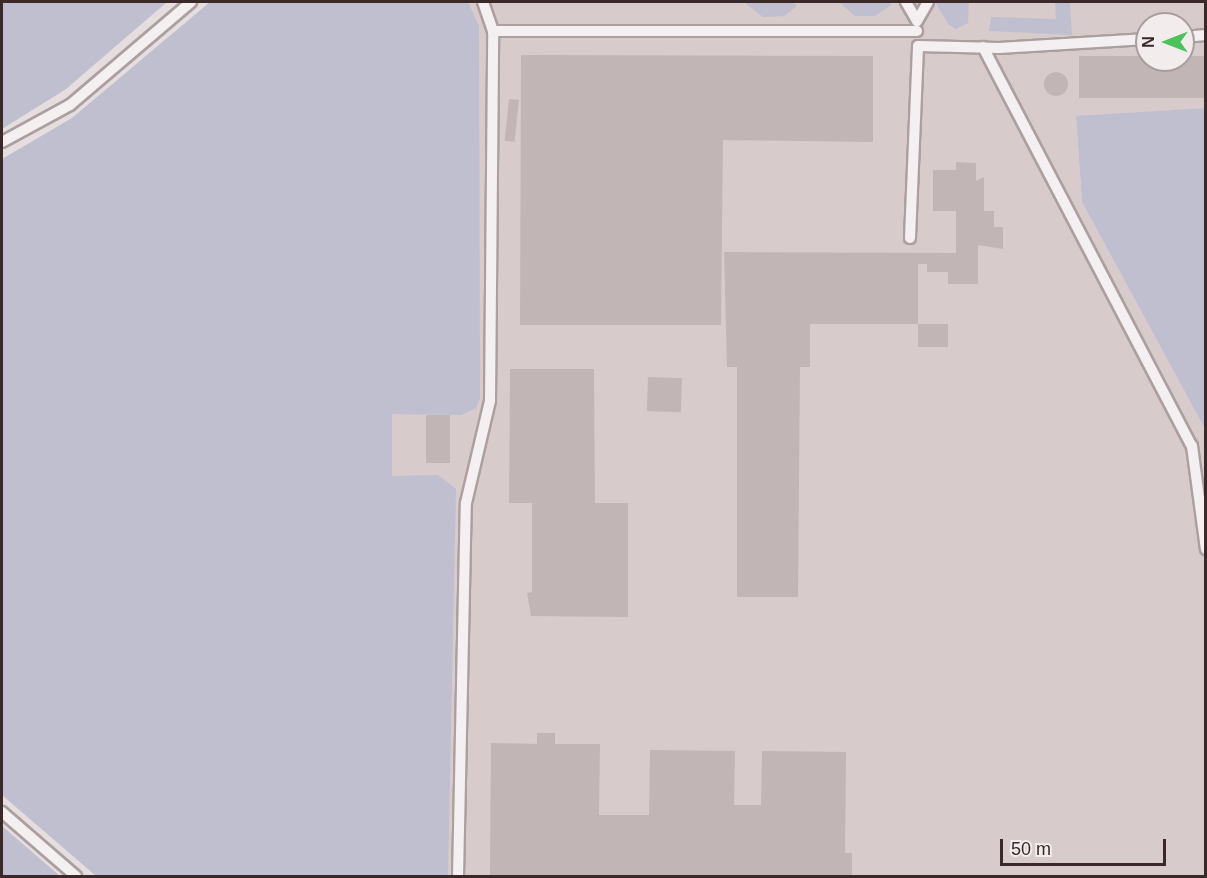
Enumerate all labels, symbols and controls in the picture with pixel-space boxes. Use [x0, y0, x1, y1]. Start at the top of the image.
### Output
north arrow [1135, 12, 1195, 72]
text: N [1140, 36, 1157, 48]
scale bar [1003, 827, 1170, 865]
text: 50 m [1011, 839, 1051, 859]

